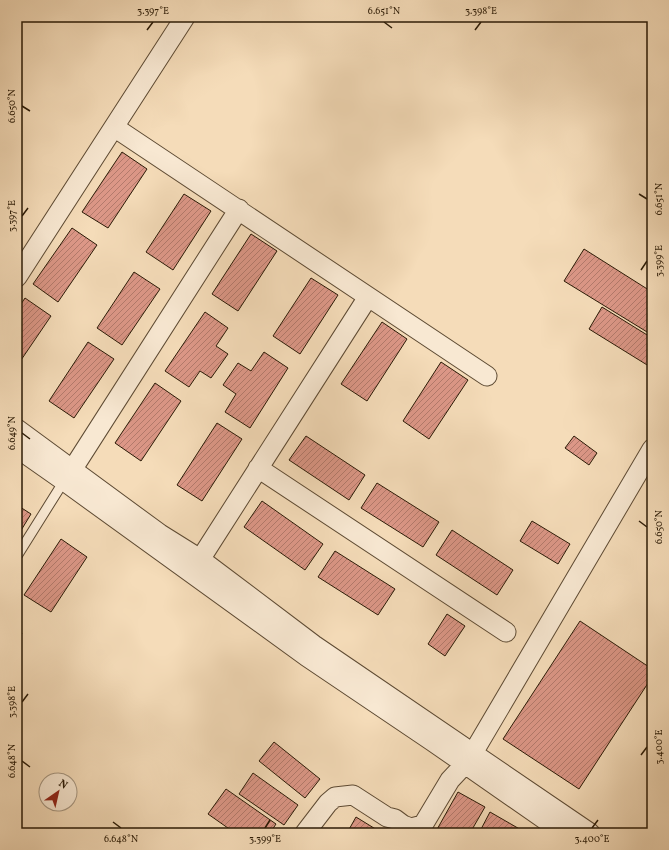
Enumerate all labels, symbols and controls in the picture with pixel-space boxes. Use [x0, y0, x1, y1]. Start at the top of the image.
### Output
text: 3.397°E [137, 4, 169, 18]
text: 6.651°N [368, 4, 401, 18]
text: 3.398°E [465, 4, 497, 18]
text: 6.650°N [5, 88, 19, 123]
text: 6.651°N [652, 182, 666, 215]
text: 3.397°E [5, 200, 19, 232]
text: 3.399°E [652, 245, 666, 277]
text: 6.649°N [5, 415, 19, 450]
text: 6.650°N [652, 509, 666, 544]
text: 3.398°E [5, 686, 19, 718]
text: 3.400°E [652, 729, 666, 765]
text: 6.648°N [5, 743, 19, 778]
north arrow [38, 772, 78, 812]
text: N [55, 776, 70, 793]
text: 6.648°N [104, 832, 139, 846]
text: 3.399°E [249, 832, 281, 846]
text: 3.400°E [574, 832, 610, 846]

